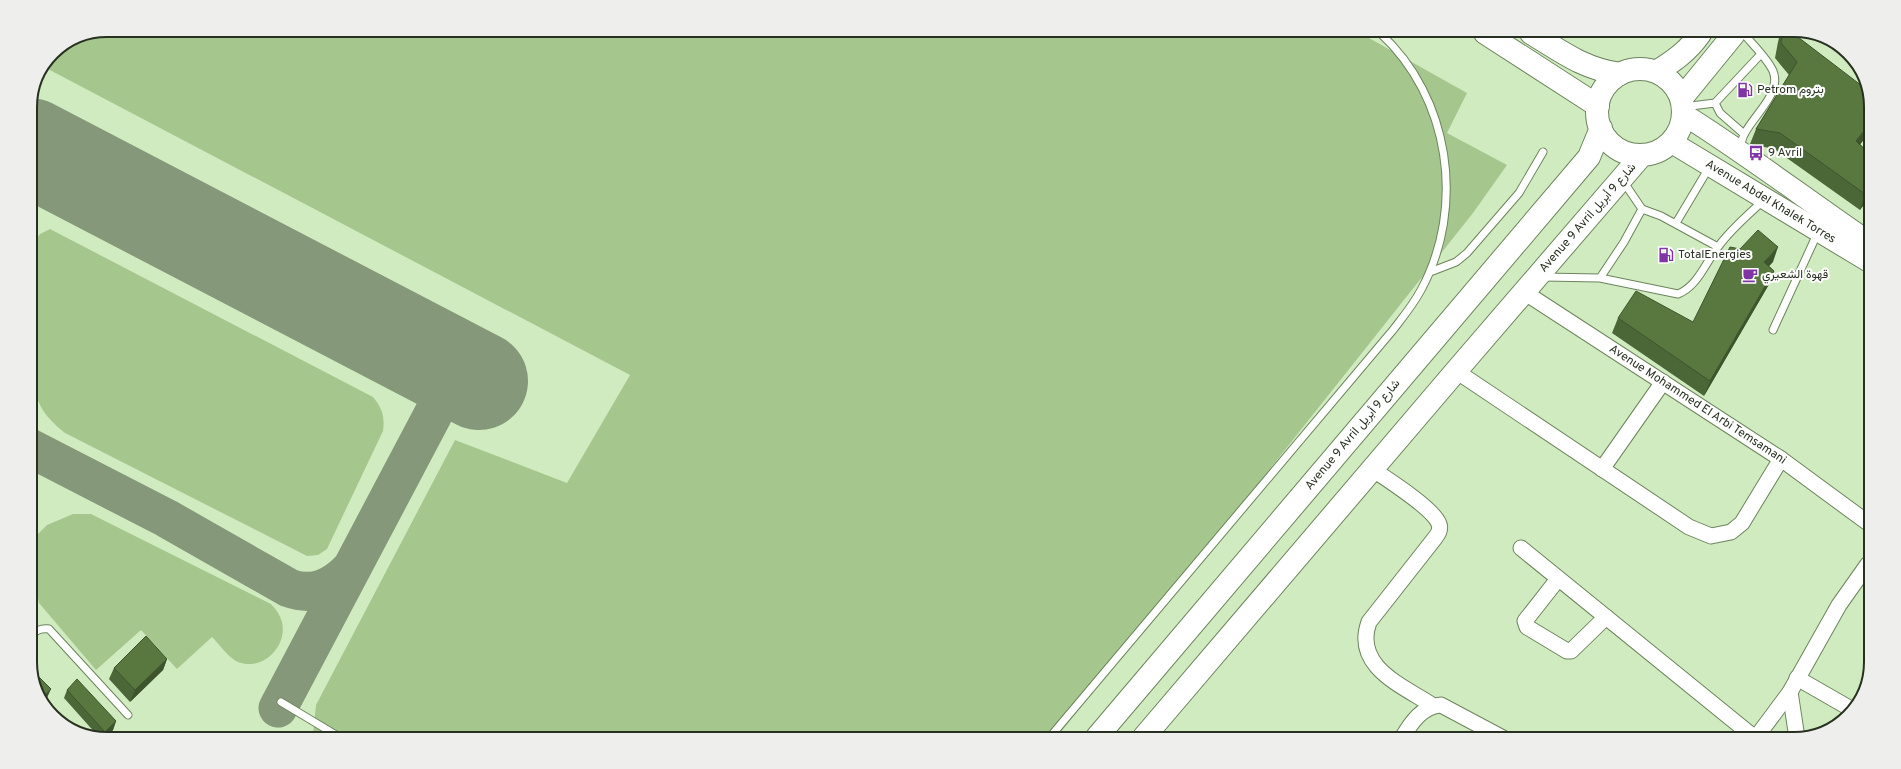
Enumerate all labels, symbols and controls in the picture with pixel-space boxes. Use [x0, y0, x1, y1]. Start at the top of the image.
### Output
fuel station icon: Petrom بتروم [1736, 81, 1754, 99]
place label: Petrom بتروم [1757, 82, 1824, 98]
bus stop icon: 9 Avril [1747, 144, 1765, 162]
place label: 9 Avril [1768, 145, 1802, 161]
street label: Avenue Abdel Khalek Torres [1702, 156, 1839, 247]
street label: Avenue 9 Avril شارع 9 أبريل [1536, 160, 1640, 276]
fuel station icon: TotalEnergies [1657, 246, 1675, 264]
place label: TotalEnergies [1678, 247, 1751, 263]
cafe icon: قهوة الشعيري [1741, 266, 1759, 284]
place label: قهوة الشعيري [1762, 267, 1828, 284]
street label: Avenue Mohammed El Arbi Temsamani [1606, 341, 1790, 468]
street label: Avenue 9 Avril شارع 9 أبريل [1302, 376, 1404, 494]

